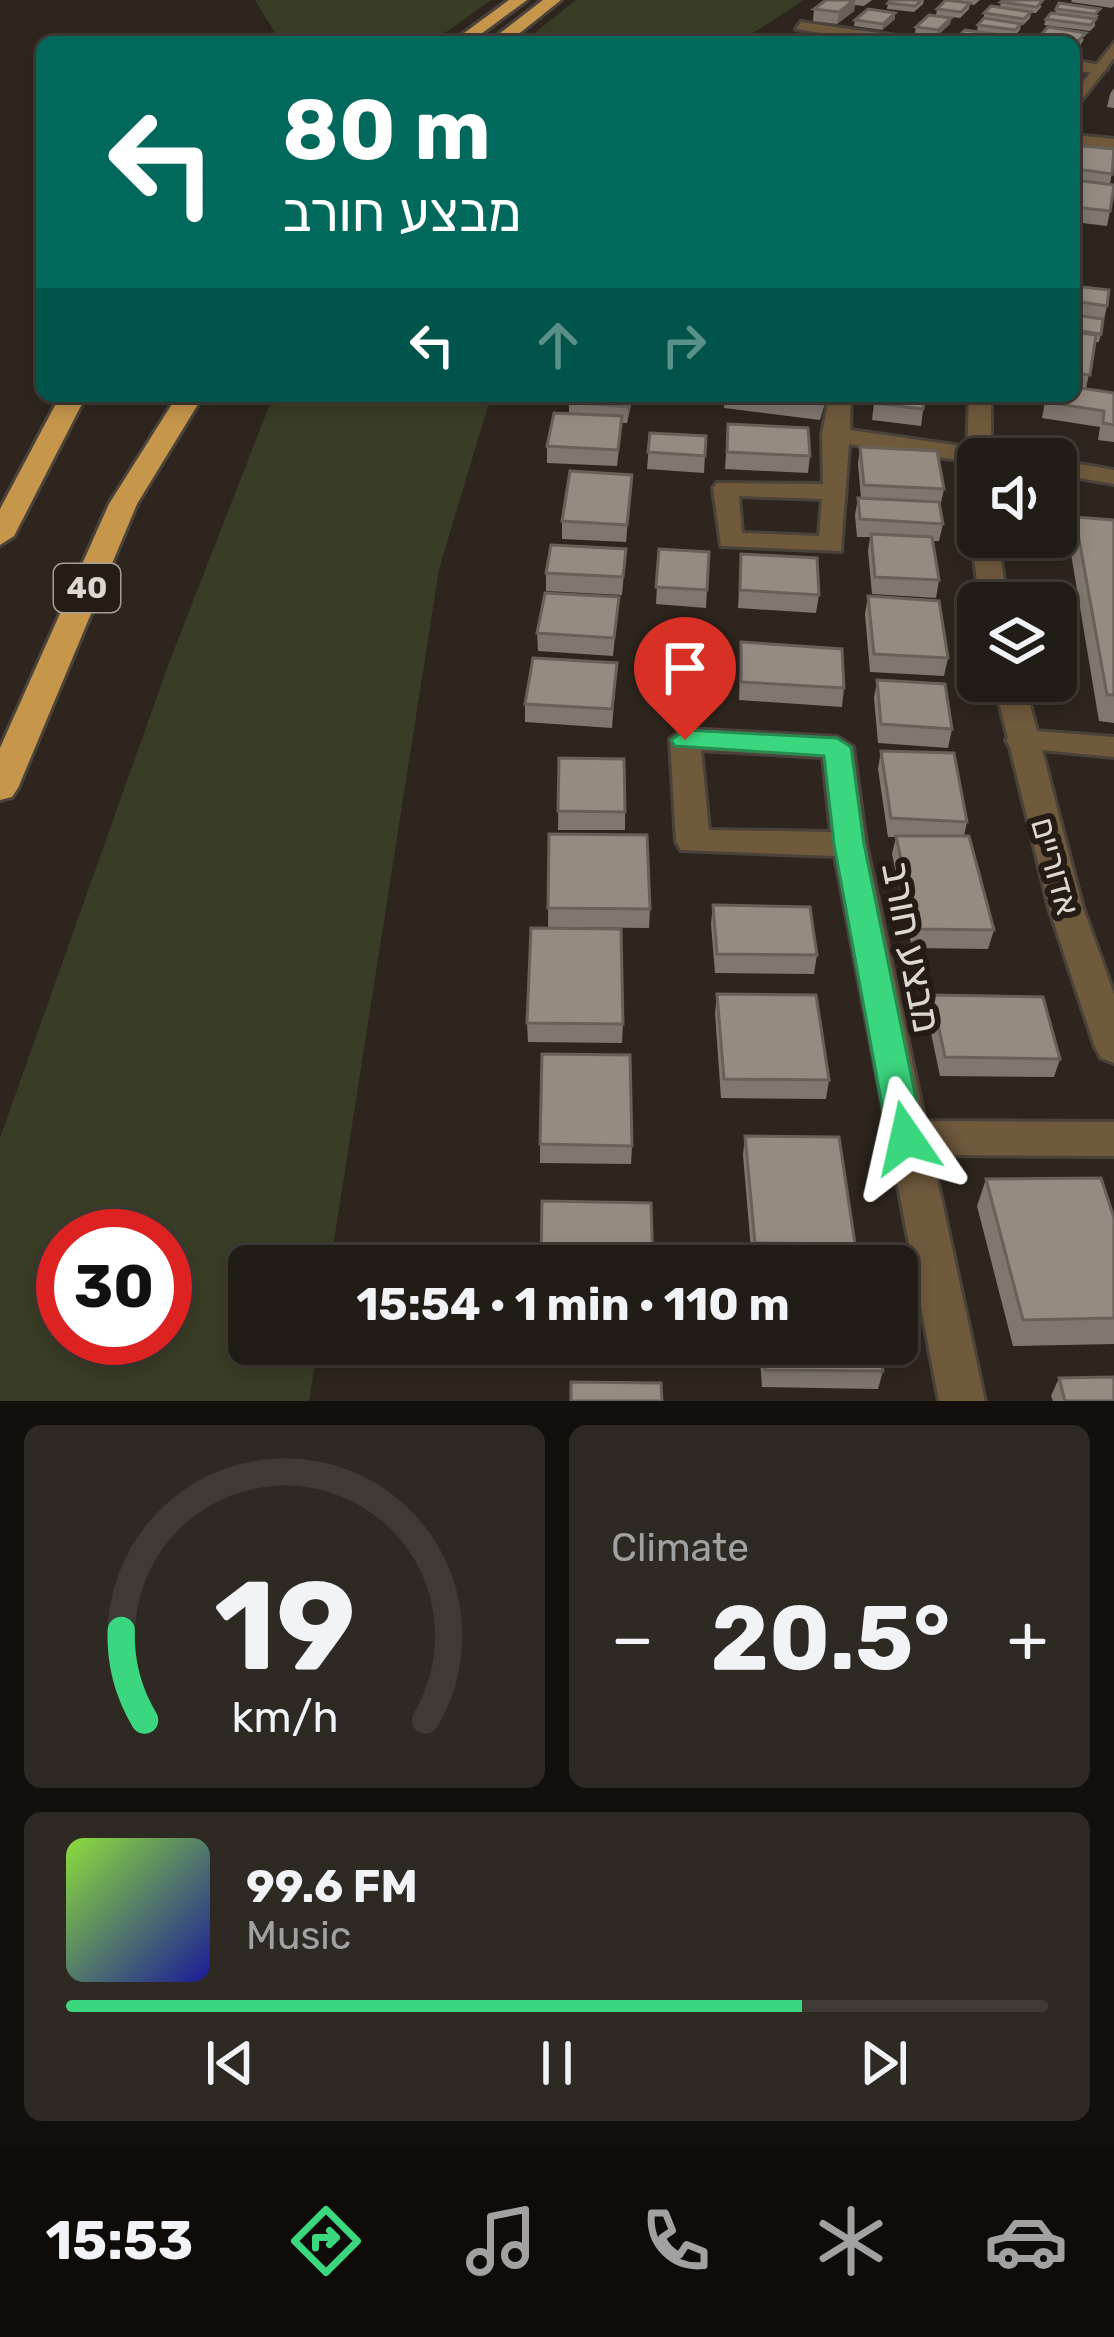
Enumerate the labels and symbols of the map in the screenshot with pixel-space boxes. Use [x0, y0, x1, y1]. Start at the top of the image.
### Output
road number: 40 [54, 564, 120, 612]
pin [634, 617, 736, 740]
street label: אדוריים [1023, 813, 1088, 919]
street label: מבצע חורב [872, 858, 950, 1037]
position arrow [843, 1075, 969, 1201]
speed limit sign: 30 [36, 1209, 192, 1365]

